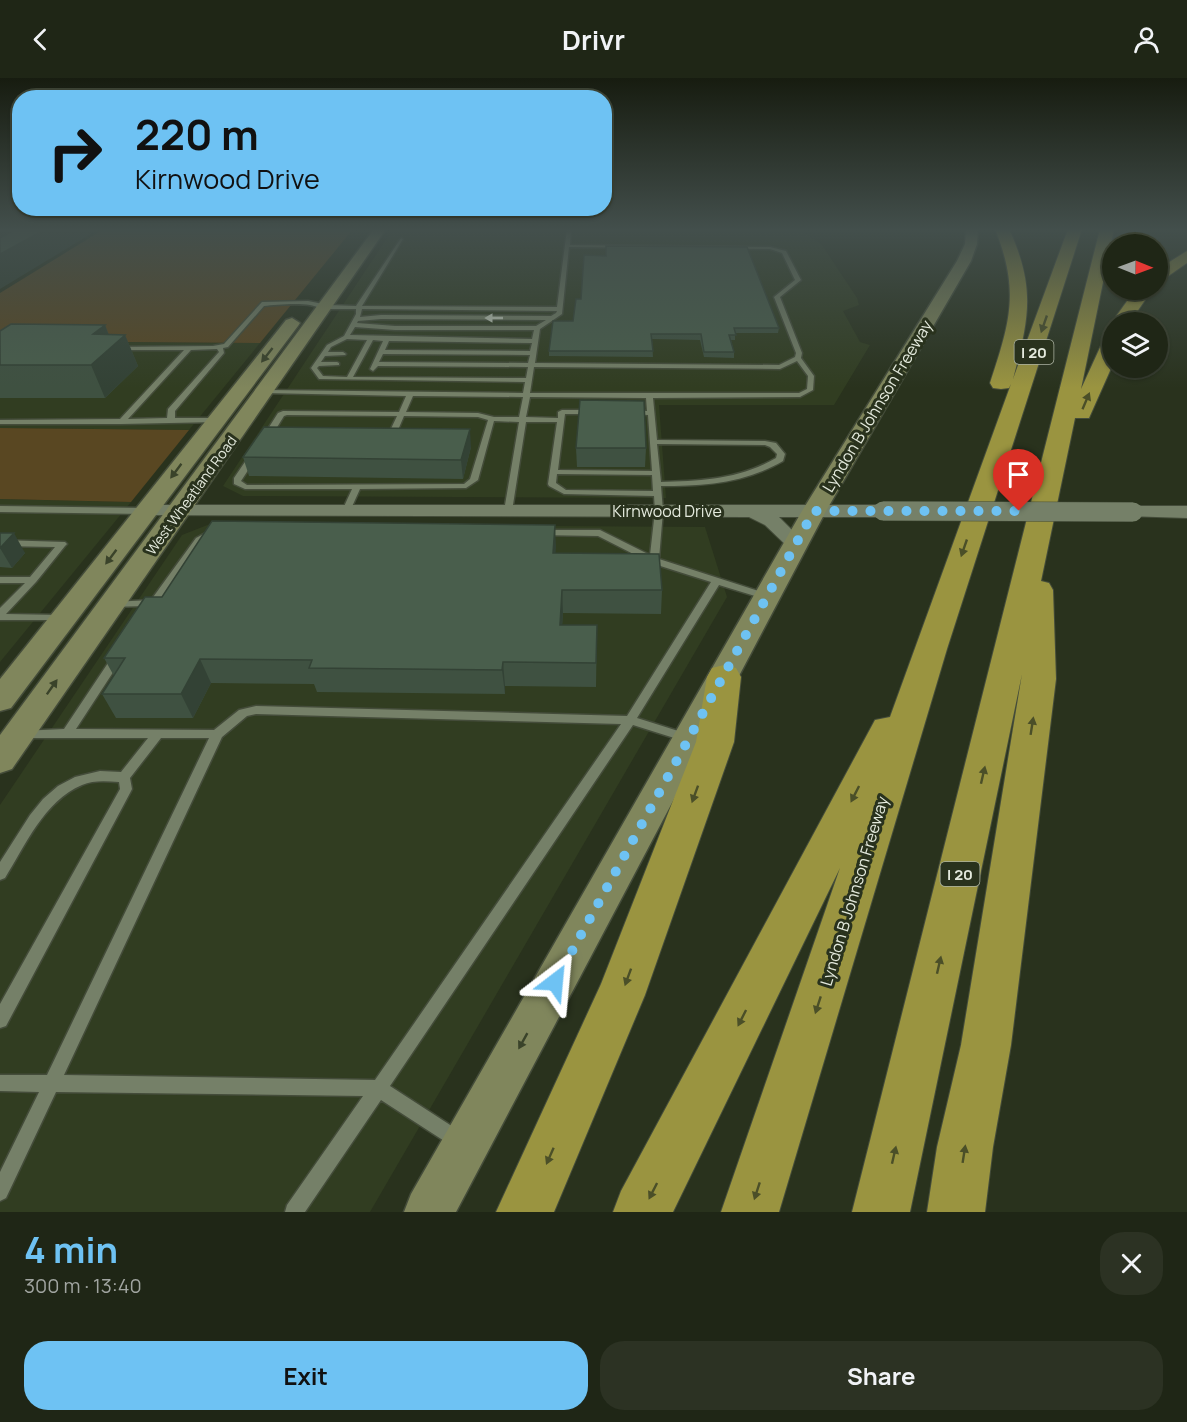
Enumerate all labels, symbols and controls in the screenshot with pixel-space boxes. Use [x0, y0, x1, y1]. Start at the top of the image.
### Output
text: Drivr [562, 21, 625, 58]
icon: back [24, 23, 57, 56]
icon: person [1130, 23, 1163, 56]
text: 220 m [135, 105, 259, 163]
icon: right [36, 114, 114, 192]
text: Kirnwood Drive [135, 160, 320, 197]
north arrow [1102, 234, 1168, 300]
map controls [1102, 234, 1168, 378]
button: layers [1102, 312, 1168, 378]
one-way arrow [485, 313, 504, 323]
street label: Lyndon B Johnson Freeway [817, 315, 937, 496]
one-way arrow [1038, 315, 1048, 333]
road number: I 20 [1014, 340, 1054, 364]
one-way arrow [260, 347, 273, 363]
one-way arrow [1082, 393, 1091, 410]
street label: West Wheatland Road [141, 432, 241, 558]
pin [993, 449, 1044, 511]
icon: arrive [1002, 458, 1035, 491]
one-way arrow [171, 464, 183, 479]
street label: Kirnwood Drive [612, 500, 722, 522]
one-way arrow [959, 539, 968, 557]
one-way arrow [104, 549, 117, 565]
one-way arrow [46, 679, 58, 695]
one-way arrow [1027, 716, 1036, 735]
one-way arrow [978, 766, 988, 784]
one-way arrow [690, 786, 700, 804]
one-way arrow [850, 786, 860, 803]
street label: Lyndon B Johnson Freeway [815, 793, 893, 988]
road number: I 20 [940, 862, 980, 886]
position arrow [523, 950, 587, 1014]
one-way arrow [934, 956, 944, 974]
one-way arrow [622, 968, 632, 986]
one-way arrow [813, 996, 822, 1014]
one-way arrow [738, 1009, 747, 1026]
one-way arrow [517, 1033, 528, 1049]
one-way arrow [960, 1144, 969, 1163]
one-way arrow [890, 1146, 900, 1164]
one-way arrow [545, 1147, 554, 1164]
one-way arrow [752, 1182, 762, 1200]
one-way arrow [648, 1183, 658, 1200]
text: 4 min [24, 1225, 118, 1274]
button: close [1100, 1232, 1163, 1295]
text: 300 m · 13:40 [24, 1272, 142, 1299]
button: Exit [24, 1341, 588, 1410]
button: Share [600, 1341, 1163, 1410]

